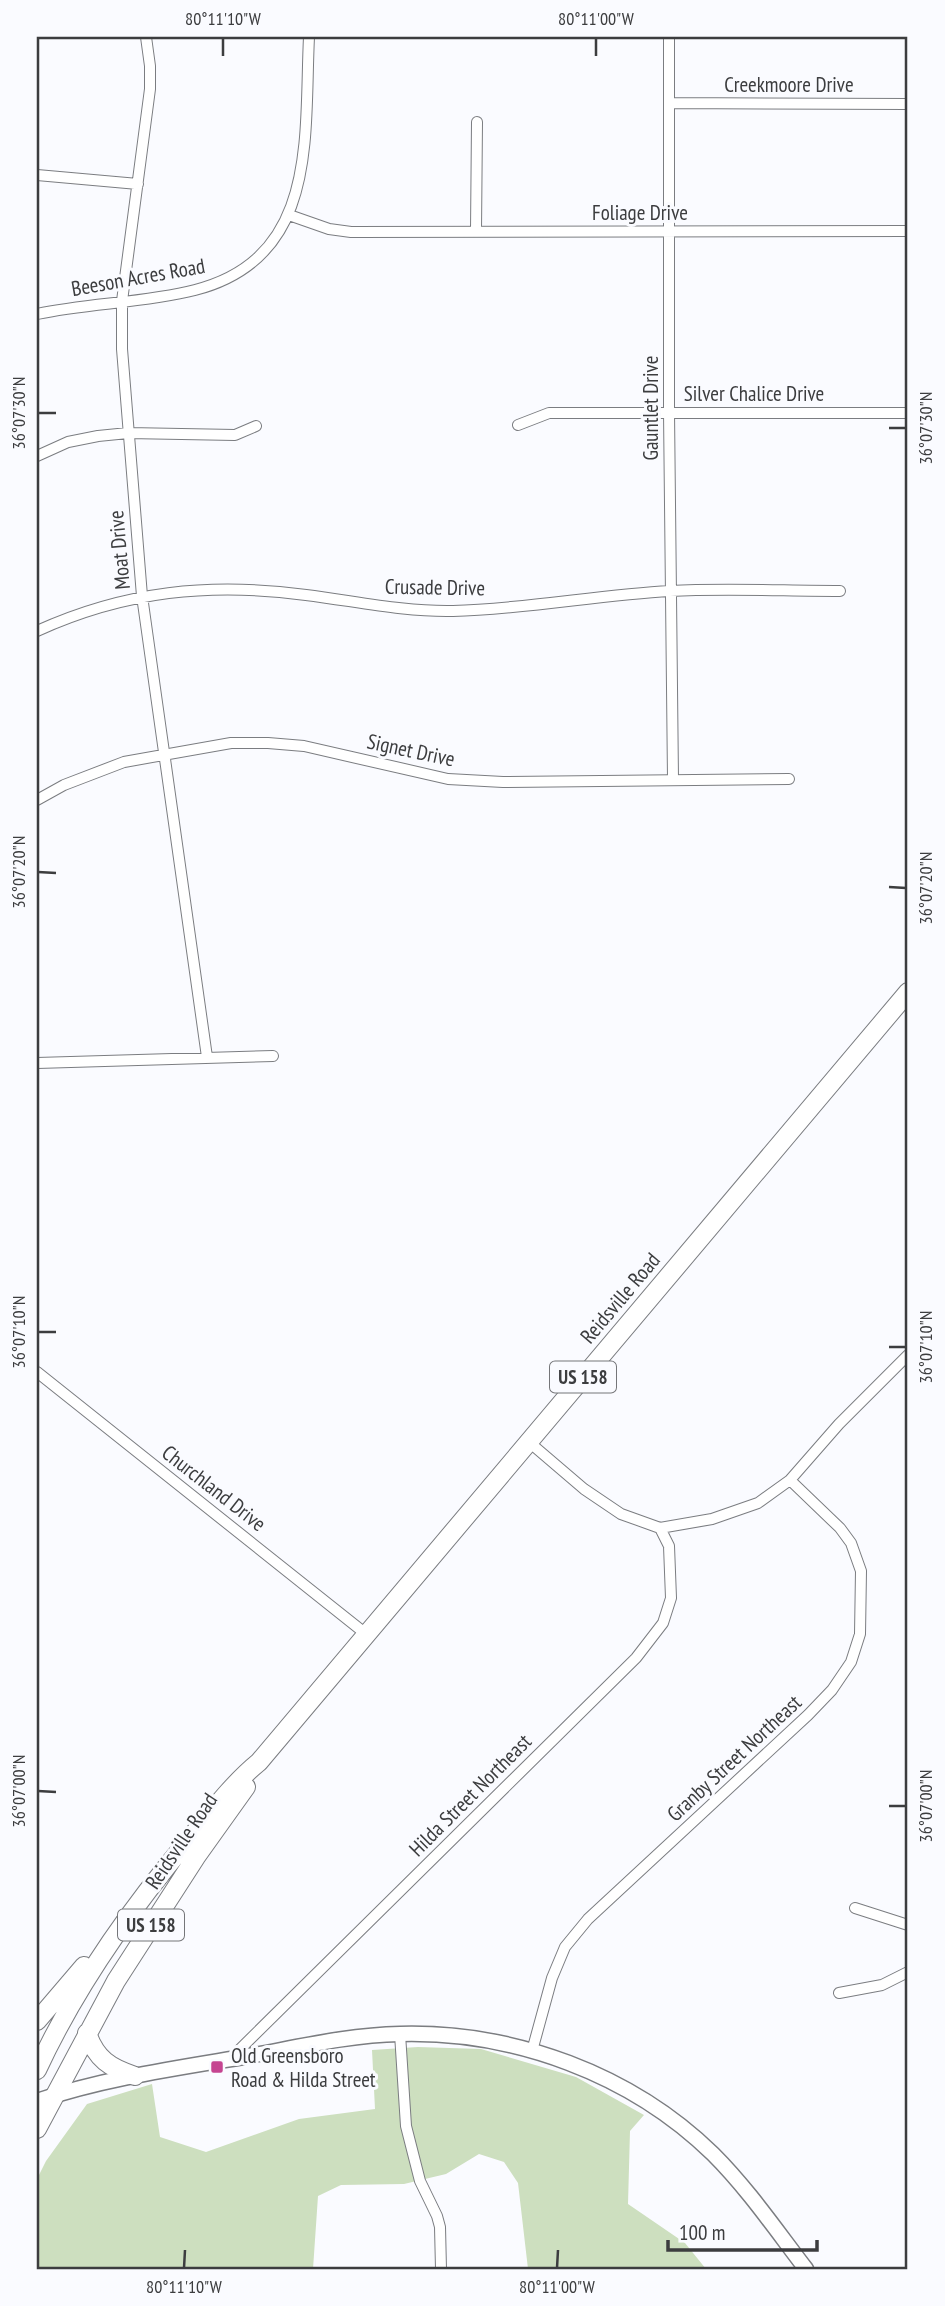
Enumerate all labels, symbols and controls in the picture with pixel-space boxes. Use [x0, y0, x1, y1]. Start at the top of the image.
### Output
text: 80°11'10"W [185, 7, 261, 30]
text: 80°11'00"W [558, 7, 634, 30]
street label: Creekmoore Drive [724, 71, 854, 98]
street label: Foliage Drive [592, 199, 688, 226]
street label: Beeson Acres Road [69, 252, 207, 302]
street label: Gauntlet Drive [637, 356, 664, 460]
text: 36°07'30"N [7, 377, 30, 449]
street label: Silver Chalice Drive [684, 380, 824, 407]
text: 36°07'30"N [914, 392, 937, 464]
street label: Moat Drive [102, 509, 136, 591]
street label: Crusade Drive [385, 573, 485, 601]
street label: Signet Drive [365, 728, 457, 772]
text: 36°07'20"N [7, 836, 30, 908]
text: 36°07'20"N [914, 852, 937, 924]
street label: Reidsville Road [574, 1247, 666, 1349]
text: 36°07'10"N [7, 1296, 30, 1368]
text: 36°07'10"N [914, 1311, 937, 1383]
road number: US 158 [550, 1362, 616, 1392]
street label: Churchland Drive [157, 1439, 271, 1537]
street label: Granby Street Northeast [661, 1689, 807, 1827]
street label: Hilda Street Northeast [403, 1728, 537, 1862]
text: 36°07'00"N [7, 1755, 30, 1827]
text: 36°07'00"N [914, 1770, 937, 1842]
street label: Reidsville Road [139, 1788, 223, 1894]
road number: US 158 [118, 1910, 184, 1940]
place label: Old Greensboro Road & Hilda Street [231, 2042, 376, 2093]
marker: Old Greensboro Road & Hilda Street [209, 2059, 225, 2075]
scale bar [668, 2208, 817, 2252]
text: 100 m [679, 2219, 725, 2246]
text: 80°11'10"W [146, 2275, 222, 2298]
text: 80°11'00"W [519, 2275, 595, 2298]

